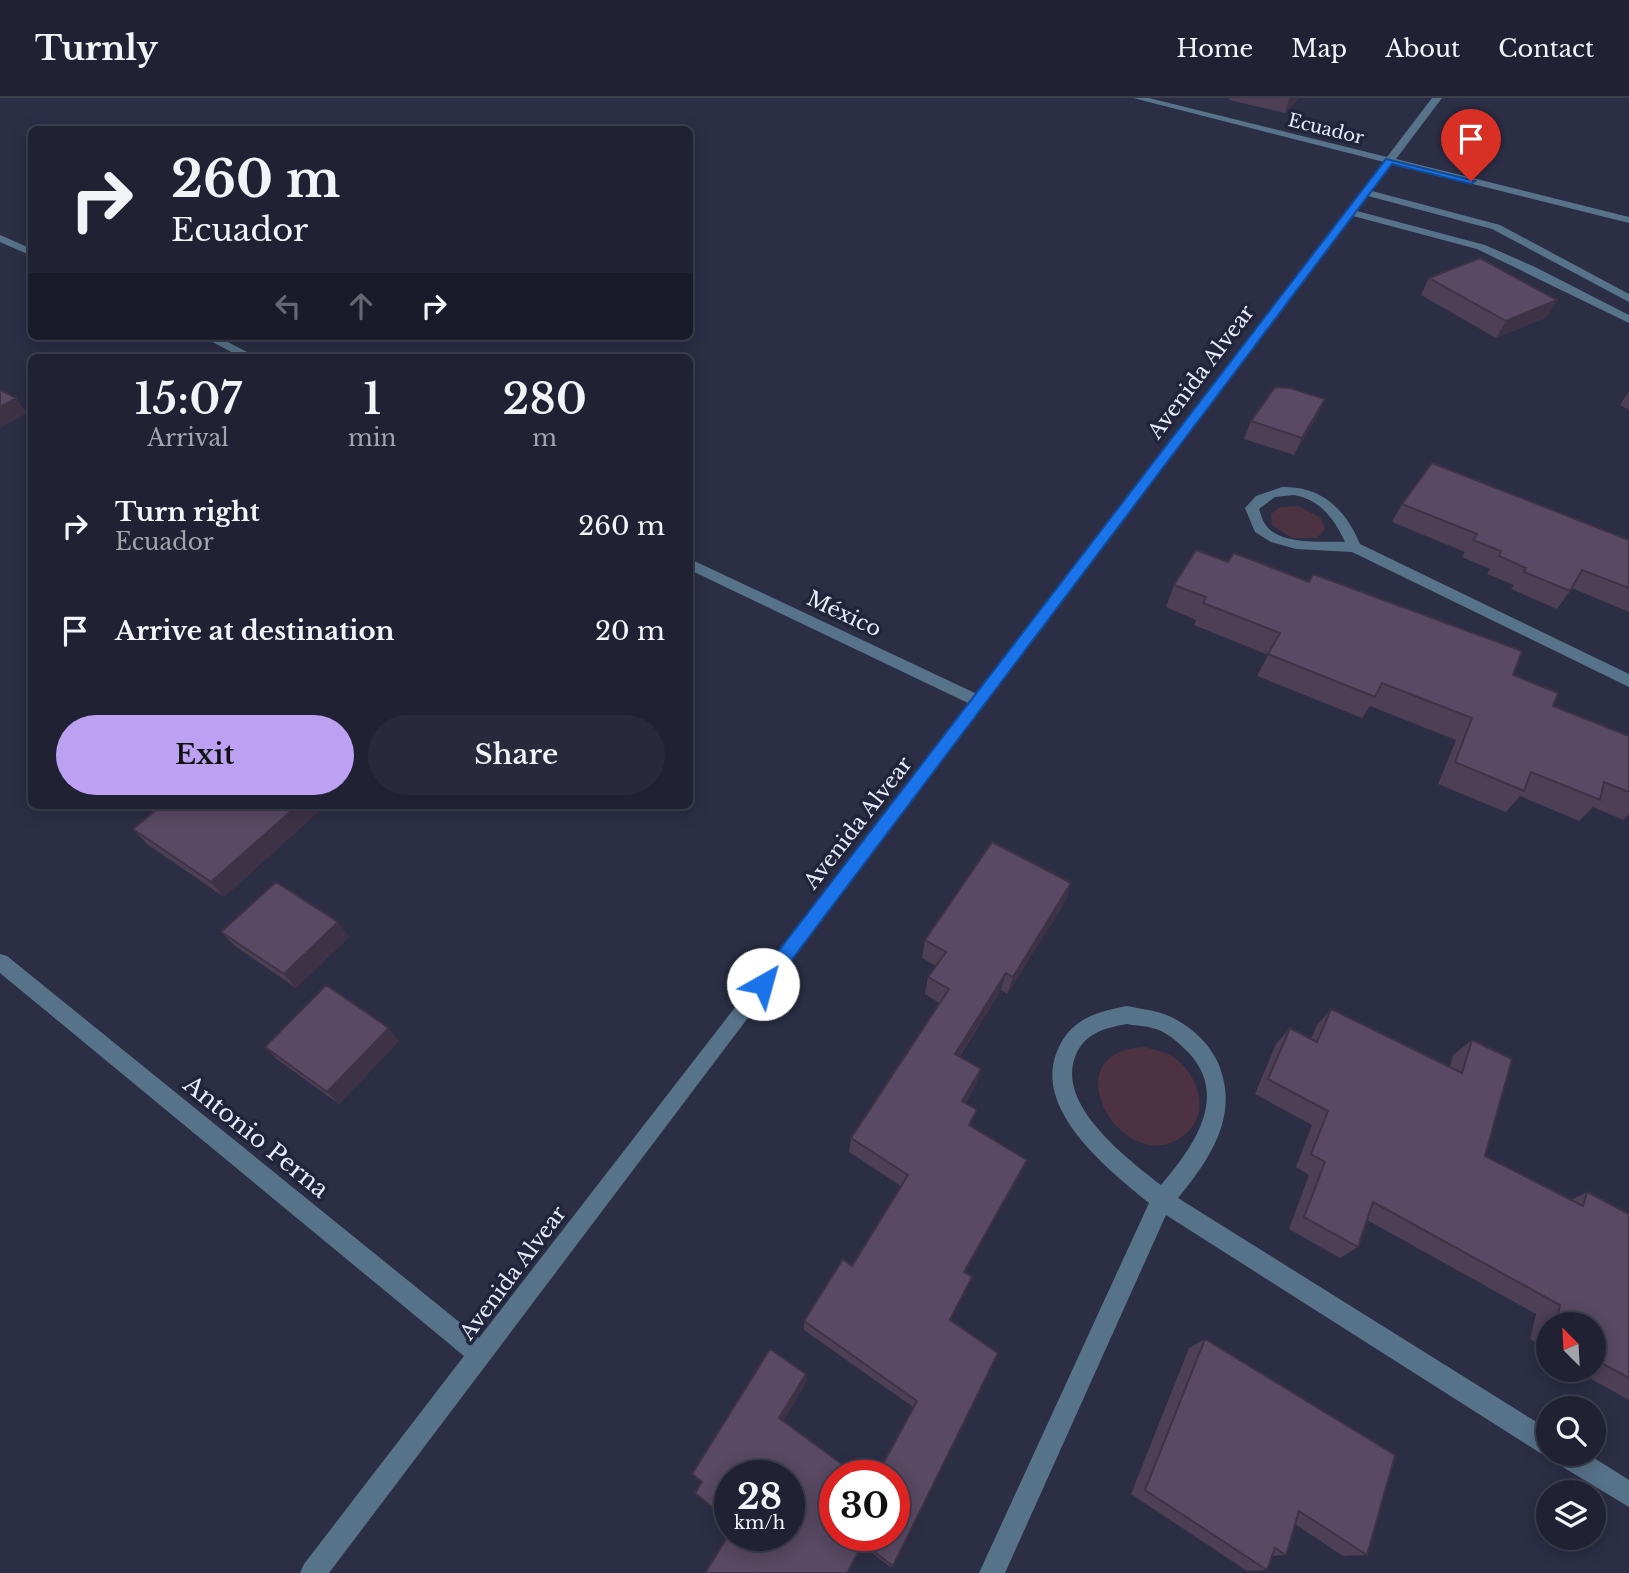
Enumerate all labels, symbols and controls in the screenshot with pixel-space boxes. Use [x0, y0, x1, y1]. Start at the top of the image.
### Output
text: Turnly [35, 28, 158, 69]
text: Home [1177, 34, 1253, 63]
text: Map [1291, 34, 1347, 63]
text: About [1385, 34, 1460, 63]
text: Contact [1498, 34, 1594, 63]
street label: Ecuador [1286, 109, 1367, 149]
pin [1441, 109, 1501, 181]
icon: arrive [1452, 120, 1490, 158]
text: 260 m [171, 149, 340, 210]
icon: right [56, 154, 147, 245]
text: Ecuador [171, 210, 308, 250]
icon: left [269, 287, 307, 325]
icon: ahead [342, 287, 380, 325]
icon: right [415, 287, 453, 325]
street label: Avenida Alvear [1142, 300, 1260, 445]
text: 15:07 [134, 373, 242, 425]
text: 1 [363, 373, 381, 425]
text: 280 [503, 373, 587, 425]
text: Arrival [147, 424, 229, 452]
text: min [348, 424, 396, 452]
text: m [532, 424, 557, 452]
text: Turn right [115, 496, 260, 528]
icon: right [56, 507, 94, 545]
text: 260 m [578, 510, 665, 542]
text: Ecuador [115, 528, 214, 556]
street label: México [803, 585, 885, 643]
icon: arrive [56, 612, 94, 650]
text: Arrive at destination [115, 615, 395, 647]
text: 20 m [595, 615, 665, 647]
button: Exit [56, 715, 354, 795]
button: Share [368, 715, 665, 795]
street label: Avenida Alvear [798, 752, 918, 895]
position arrow [726, 947, 800, 1021]
street label: Antonio Perna [177, 1069, 335, 1204]
street label: Avenida Alvear [454, 1201, 572, 1346]
north arrow [1536, 1312, 1606, 1382]
map controls [1536, 1312, 1606, 1550]
button: search [1536, 1396, 1606, 1466]
speed limit sign: 30 [819, 1460, 910, 1551]
text: 28 [737, 1475, 782, 1518]
button: layers [1536, 1480, 1606, 1550]
text: km/h [734, 1512, 785, 1534]

